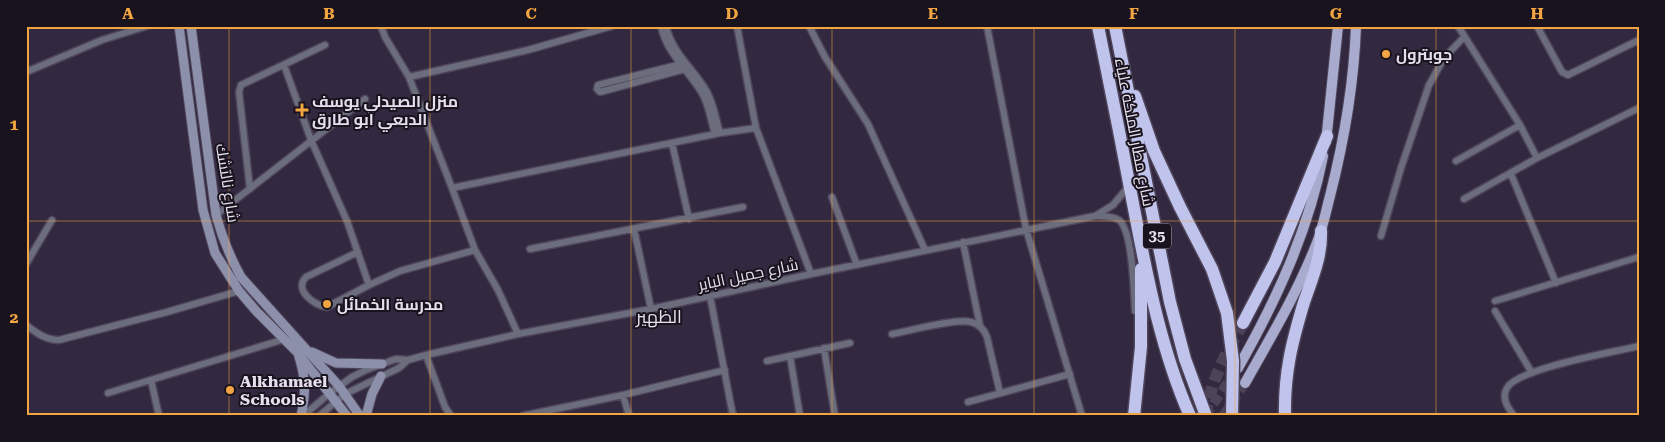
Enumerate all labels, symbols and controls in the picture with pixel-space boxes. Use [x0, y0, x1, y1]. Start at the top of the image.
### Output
text: A [122, 4, 134, 23]
text: B [323, 4, 335, 23]
text: C [525, 4, 537, 23]
text: D [726, 4, 739, 23]
text: E [928, 4, 938, 23]
text: F [1129, 4, 1139, 23]
text: G [1330, 4, 1343, 23]
text: H [1530, 4, 1544, 23]
place label: جوبترول [1396, 45, 1452, 64]
marker: جوبترول [1380, 48, 1392, 60]
street label: شارع مطار الملكة علياء [1109, 56, 1158, 208]
place label: منزل الصيدلي يوسف الدبعي ابو طارق [312, 92, 458, 132]
marker: منزل الصيدلي يوسف الدبعي ابو طارق [296, 104, 308, 116]
text: 1 [10, 115, 19, 134]
street label: شارع نالتشك [210, 142, 243, 224]
road number: 35 [1143, 224, 1171, 248]
street label: شارع جميل الباير [695, 255, 800, 297]
place label: مدرسة الخمائل [337, 295, 443, 314]
marker: مدرسة الخمائل [321, 298, 333, 310]
district label: الظهير [635, 306, 682, 328]
text: 2 [10, 308, 19, 327]
place label: Alkhamael Schools [240, 372, 328, 409]
marker: Alkhamael Schools [224, 384, 236, 396]

